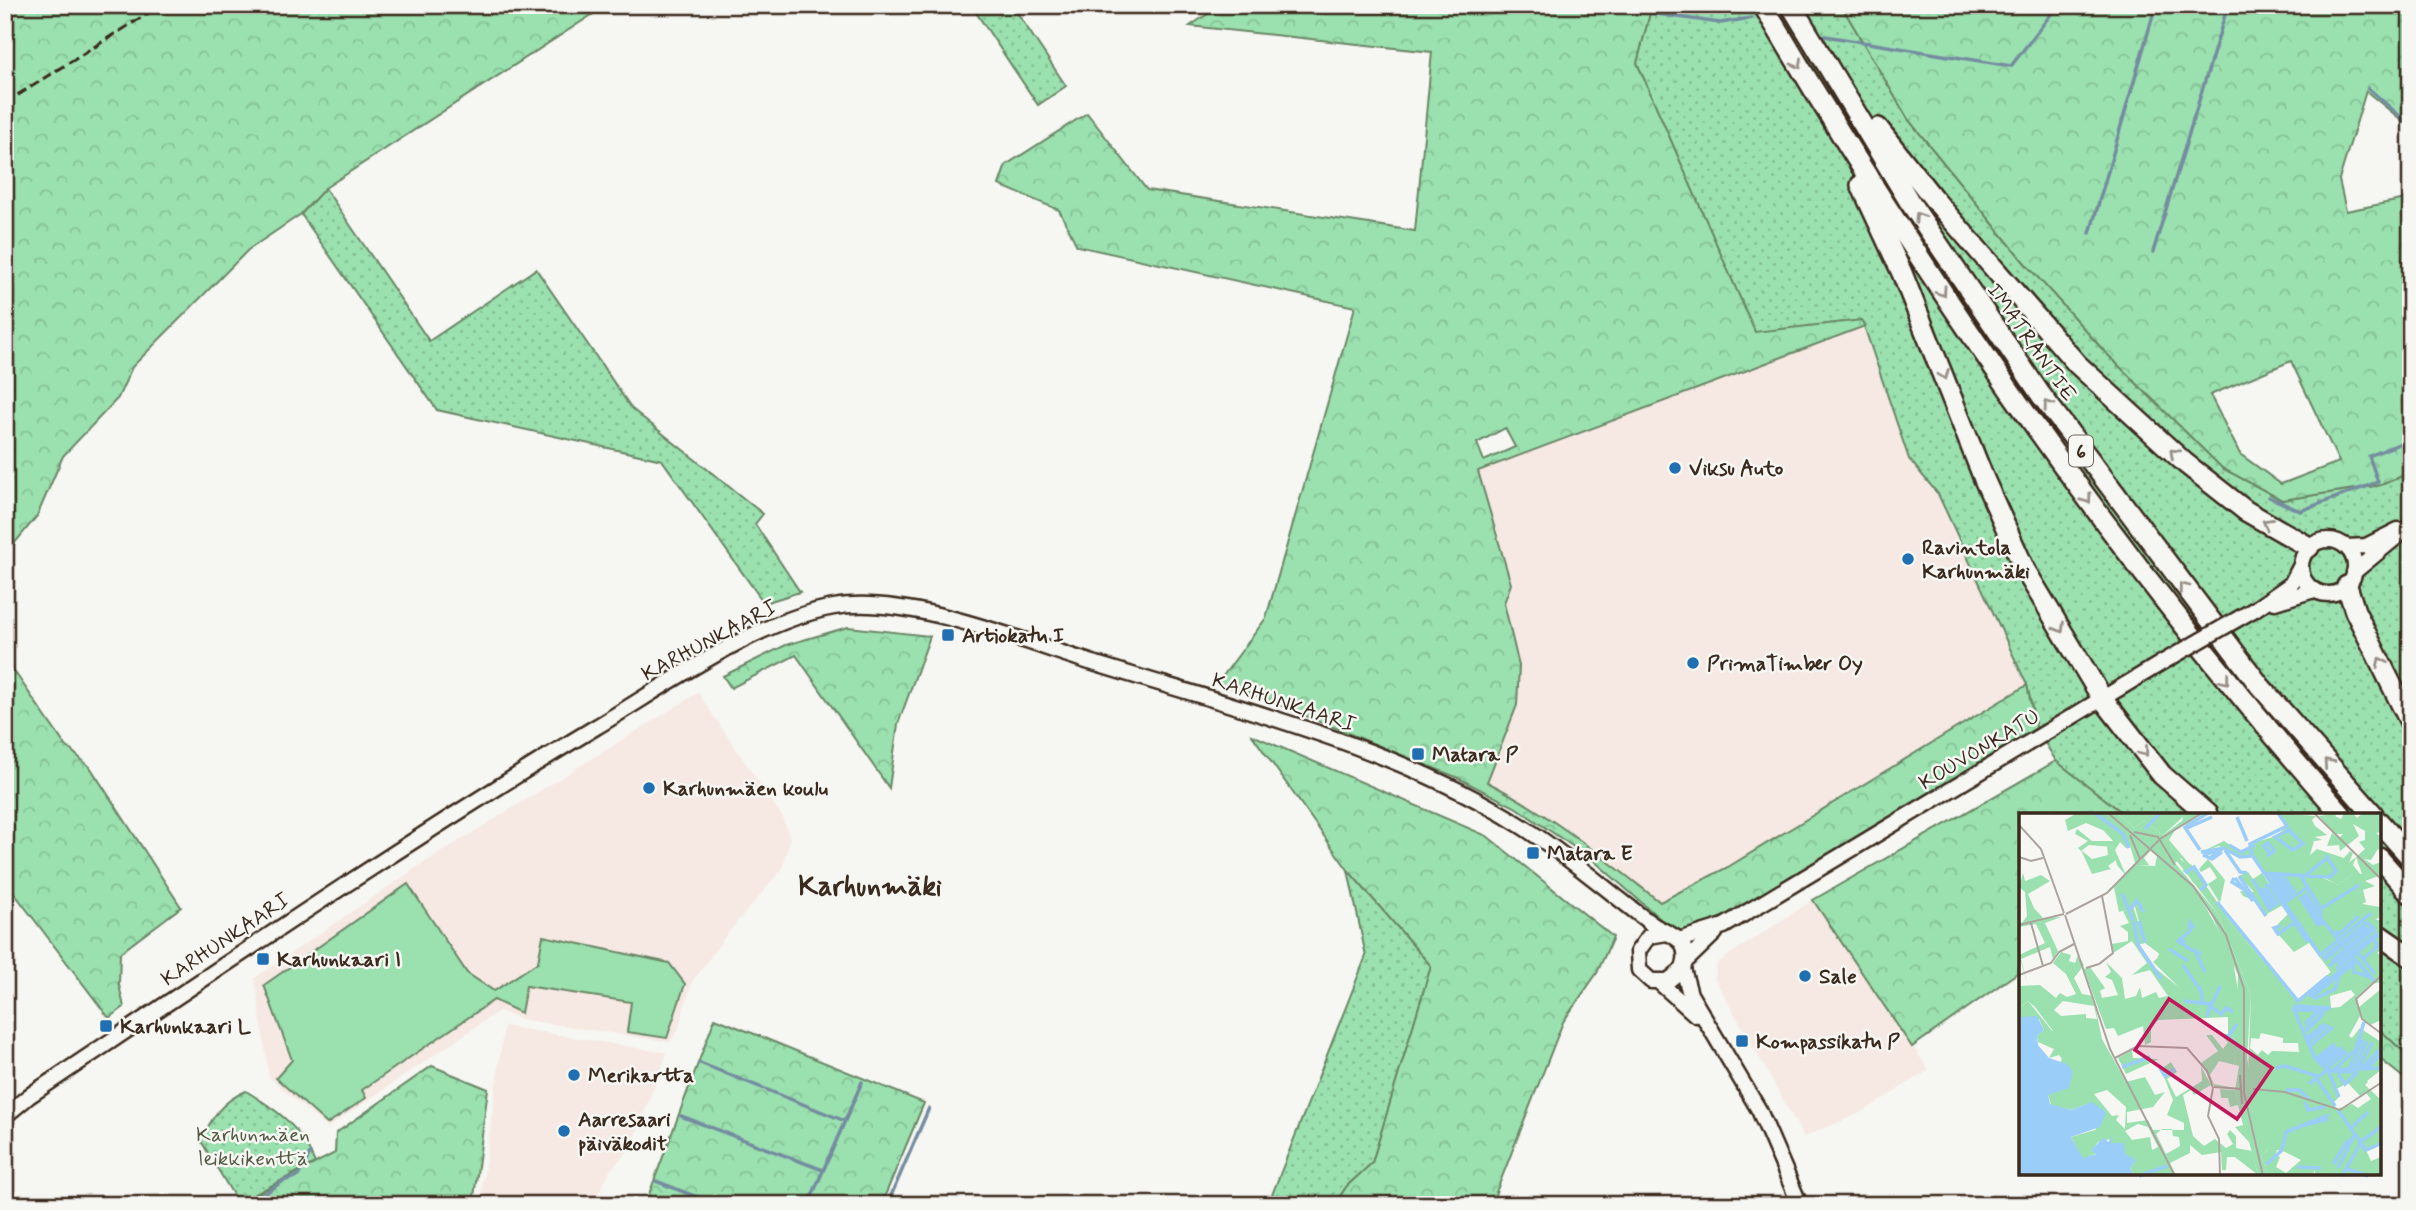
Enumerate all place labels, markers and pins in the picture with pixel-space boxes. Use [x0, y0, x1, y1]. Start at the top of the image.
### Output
place label: Viksu Auto [1689, 455, 1784, 483]
marker: Viksu Auto [1667, 460, 1683, 476]
place label: Ravintola Karhunmäki [1922, 534, 2030, 586]
marker: Ravintola Karhunmäki [1900, 551, 1916, 567]
place label: Artiokatu I [962, 622, 1064, 650]
marker: Artiokatu I [940, 627, 956, 643]
place label: PrimaTimber Oy [1707, 650, 1863, 678]
marker: PrimaTimber Oy [1685, 655, 1701, 671]
place label: Matara P [1432, 741, 1519, 769]
marker: Matara P [1410, 746, 1426, 762]
place label: Karhunmäen koulu [663, 775, 829, 803]
marker: Karhunmäen koulu [641, 780, 657, 796]
place label: Matara E [1547, 840, 1633, 868]
marker: Matara E [1525, 845, 1541, 861]
place label: Karhunkaari I [277, 946, 401, 974]
marker: Karhunkaari I [255, 951, 271, 967]
place label: Sale [1819, 963, 1857, 991]
marker: Sale [1797, 968, 1813, 984]
place label: Karhunkaari L [120, 1013, 252, 1041]
marker: Karhunkaari L [98, 1018, 114, 1034]
place label: Kompassikatu P [1756, 1028, 1900, 1056]
marker: Kompassikatu P [1734, 1033, 1750, 1049]
place label: Merikartta [588, 1062, 694, 1090]
marker: Merikartta [566, 1067, 582, 1083]
place label: Aarresaari päiväkodit [578, 1106, 671, 1158]
marker: Aarresaari päiväkodit [556, 1123, 572, 1139]

